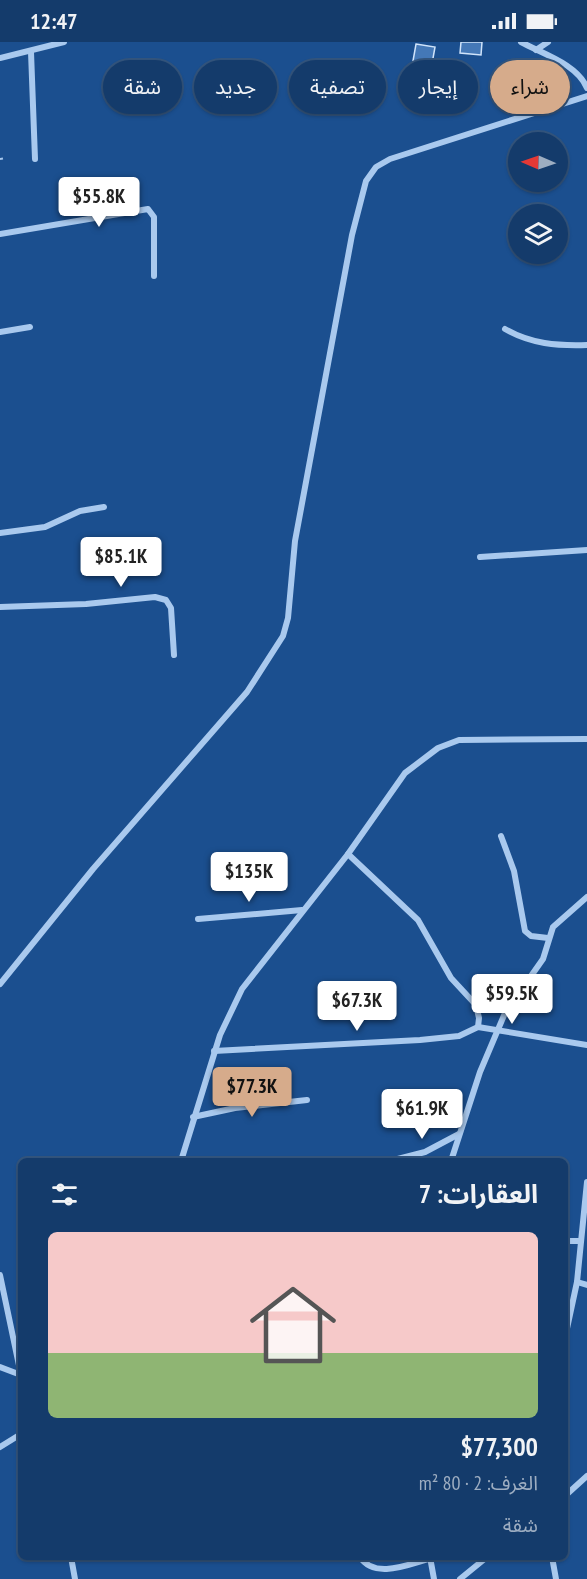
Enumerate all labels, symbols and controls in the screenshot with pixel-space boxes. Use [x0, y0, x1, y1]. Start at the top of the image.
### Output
text: 12:47 [30, 7, 78, 35]
chip: شقة [103, 60, 182, 114]
chip: جديد [194, 60, 277, 114]
chip: تصفية [289, 60, 386, 114]
chip: إيجار [398, 60, 478, 114]
chip: شراء [490, 60, 570, 114]
north arrow [508, 132, 568, 192]
map controls [508, 132, 568, 264]
pin: $55.8K [50, 177, 148, 228]
text: $55.8K [73, 183, 125, 209]
button: layers [508, 204, 568, 264]
pin: $85.1K [72, 537, 170, 588]
text: $85.1K [95, 543, 147, 569]
pin: $135K [207, 852, 291, 903]
text: $135K [225, 858, 273, 884]
pin: $59.5K [463, 974, 561, 1025]
text: $59.5K [486, 980, 538, 1006]
pin: $67.3K [308, 981, 406, 1032]
text: $67.3K [332, 987, 382, 1013]
pin: $77.3K [203, 1067, 301, 1118]
text: $77.3K [227, 1073, 277, 1099]
pin: $61.9K [373, 1089, 471, 1140]
text: $61.9K [396, 1095, 448, 1121]
text: العقارات: 7 [419, 1177, 538, 1210]
icon: filters [48, 1178, 81, 1211]
icon: home [239, 1271, 347, 1379]
text: $77,300 [460, 1430, 538, 1463]
text: الغرف: 2 · 80 m² [419, 1470, 538, 1496]
text: شقة [503, 1512, 538, 1538]

